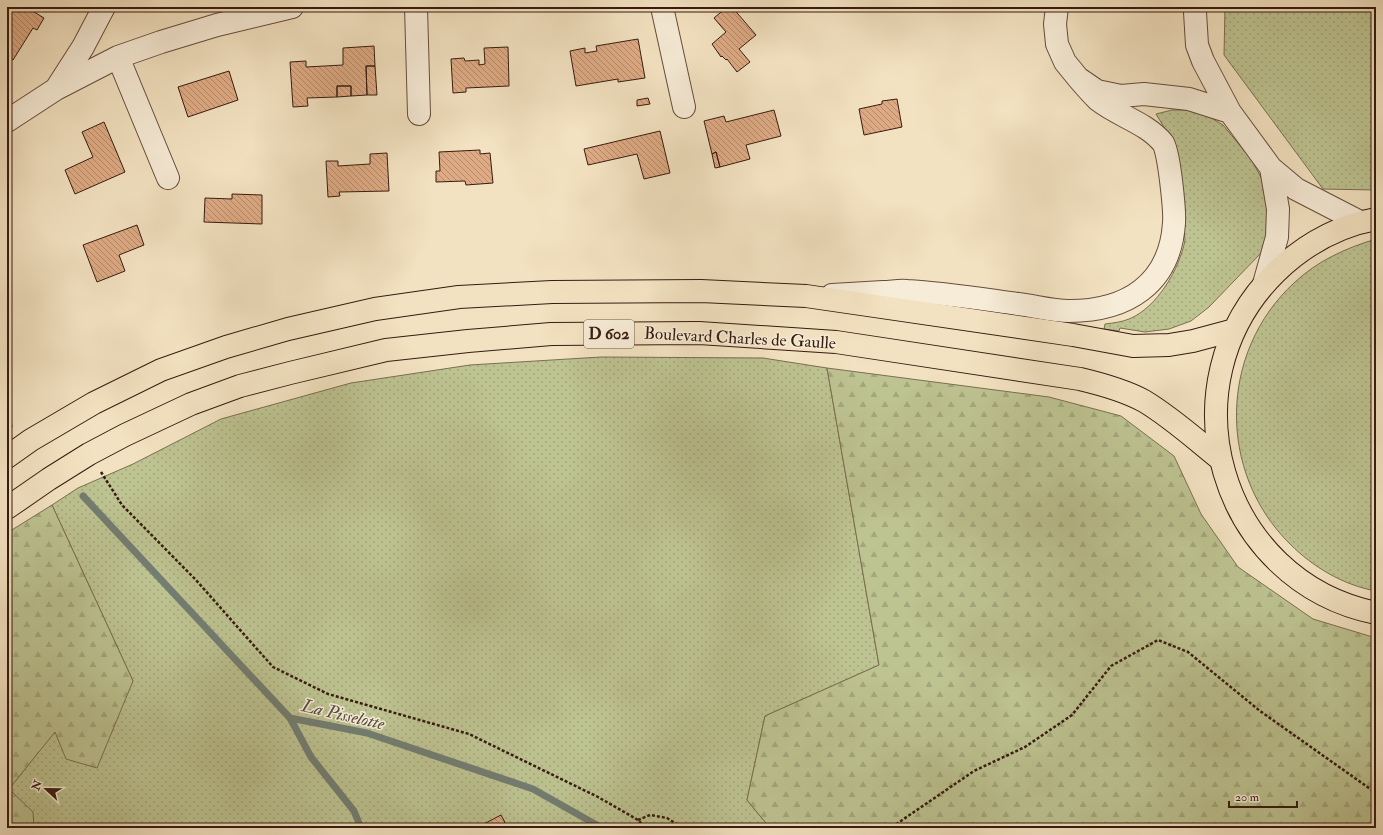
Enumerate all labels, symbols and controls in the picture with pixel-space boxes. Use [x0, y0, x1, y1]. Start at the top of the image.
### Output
road number: D 602 [584, 320, 634, 348]
street label: Boulevard Charles de Gaulle [643, 322, 837, 354]
water label: La Pisselotte [298, 694, 388, 736]
north arrow [26, 769, 66, 809]
text: N [29, 777, 45, 793]
scale bar [1229, 783, 1297, 809]
text: 20 m [1235, 790, 1260, 805]

